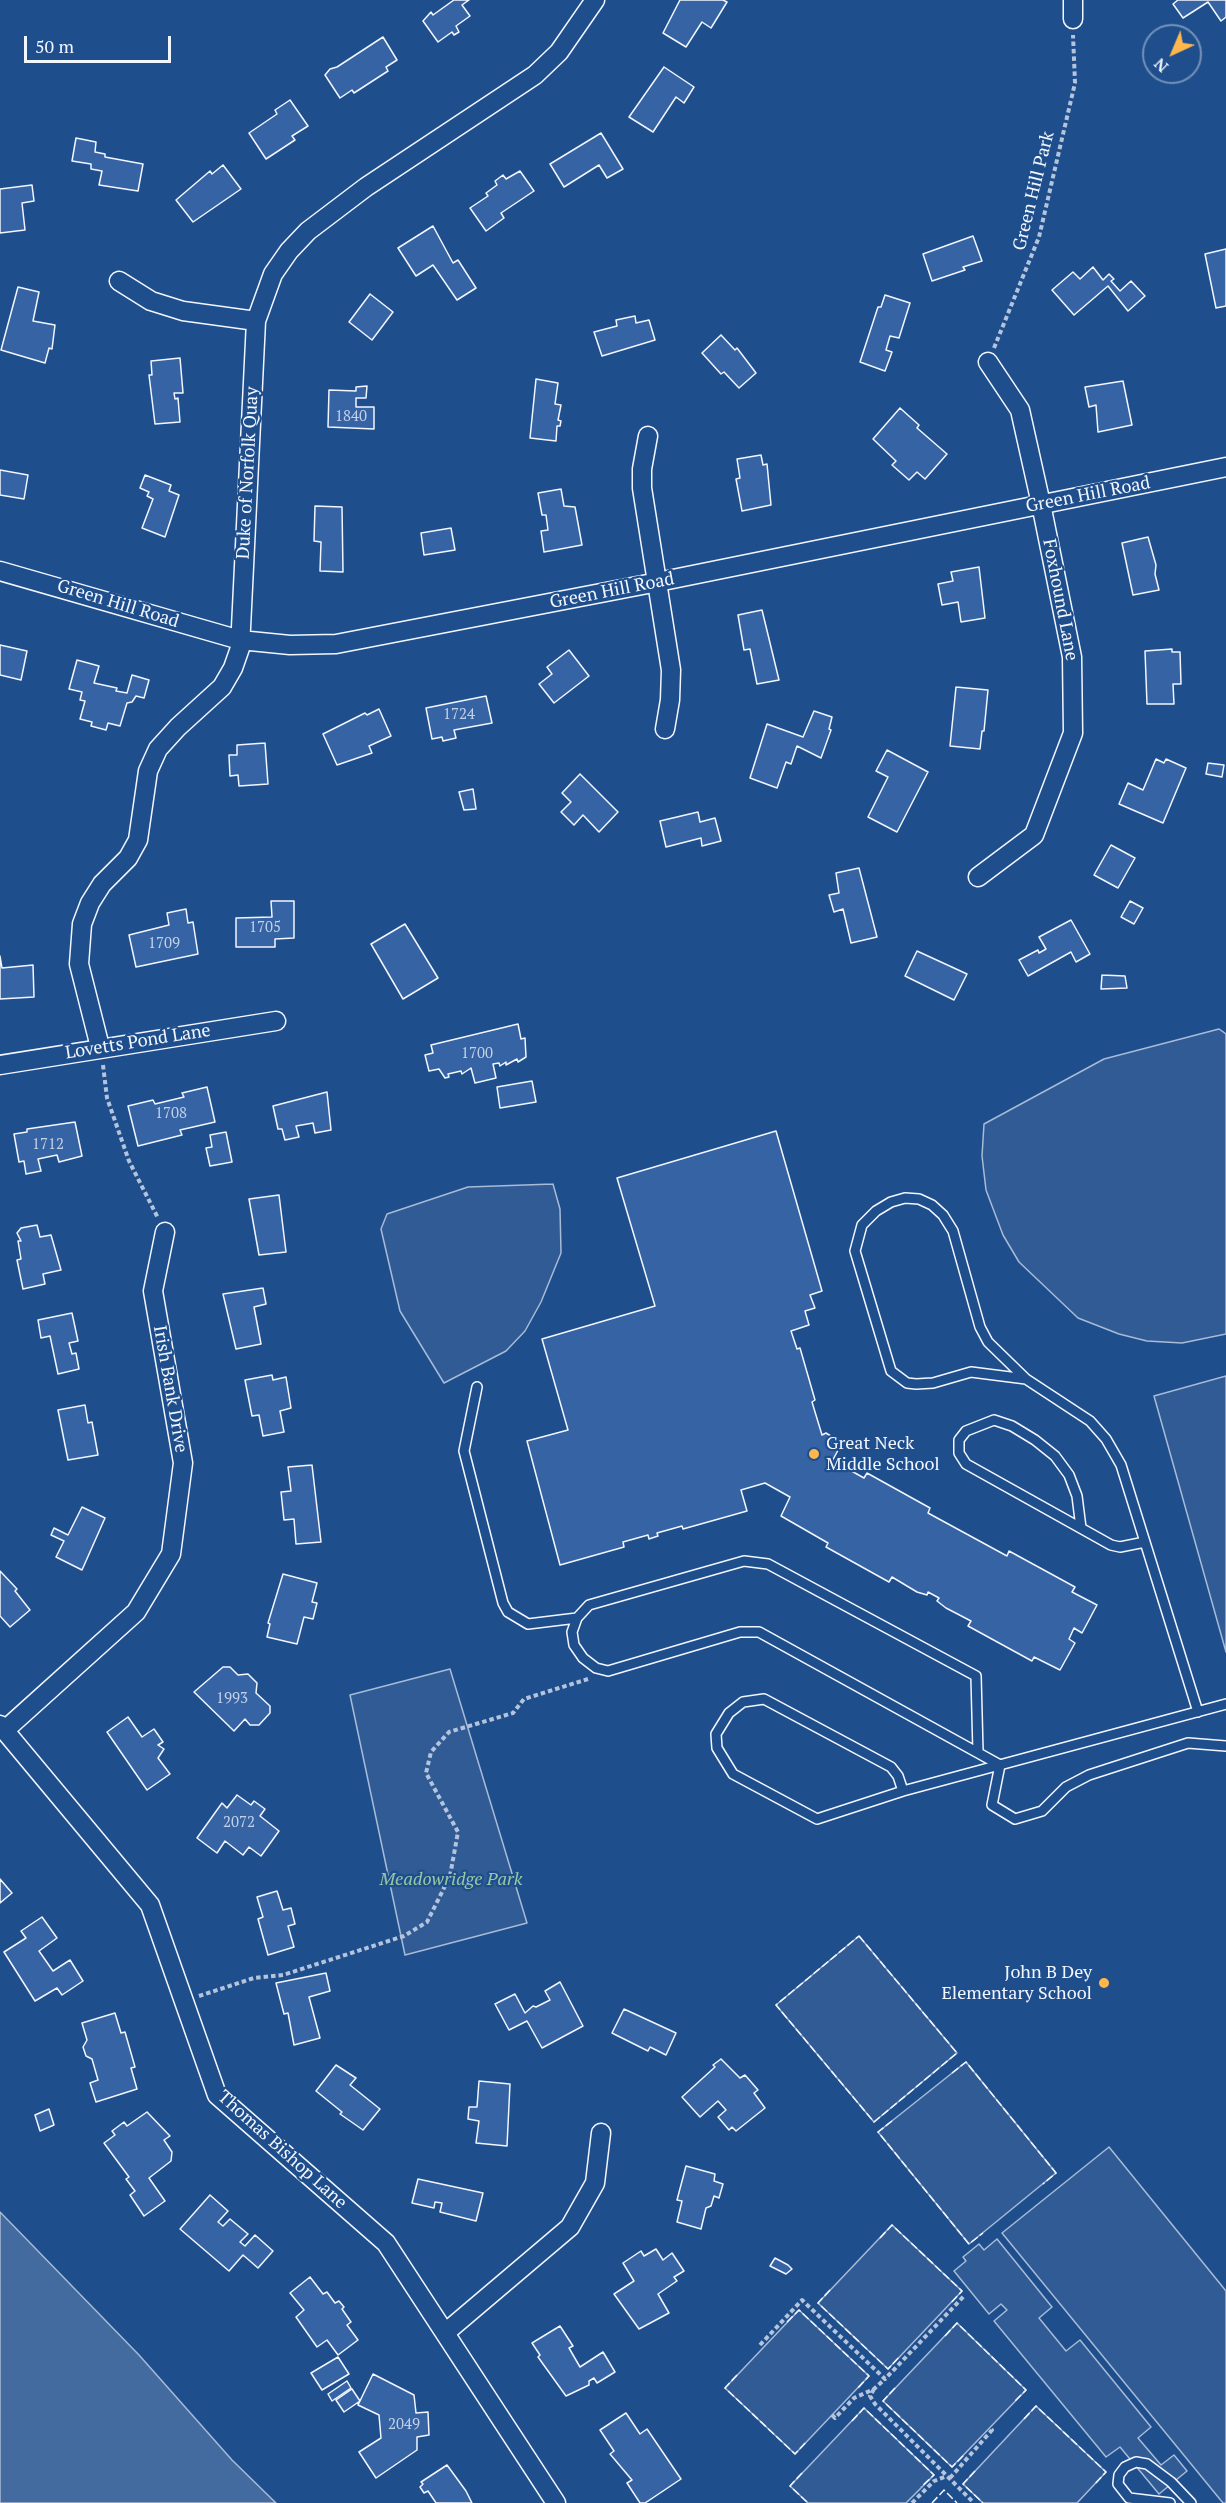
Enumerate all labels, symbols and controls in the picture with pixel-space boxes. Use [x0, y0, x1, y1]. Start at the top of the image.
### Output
scale bar [27, 24, 174, 62]
north arrow [1142, 24, 1202, 84]
text: 50 m [35, 34, 74, 58]
text: N [1149, 53, 1173, 78]
street label: Green Hill Park [1009, 129, 1059, 253]
street label: Duke of Norfolk Quay [233, 386, 263, 560]
house number: 1840 [335, 408, 367, 426]
street label: Green Hill Road [1024, 472, 1152, 518]
street label: Foxhound Lane [1038, 537, 1082, 663]
street label: Green Hill Road [548, 568, 676, 614]
street label: Green Hill Road [54, 575, 182, 633]
house number: 1724 [443, 706, 475, 724]
house number: 1705 [249, 919, 281, 937]
house number: 1709 [148, 935, 180, 953]
street label: Lovetts Pond Lane [64, 1020, 212, 1064]
house number: 1700 [461, 1045, 493, 1063]
house number: 1708 [155, 1105, 187, 1123]
house number: 1712 [32, 1136, 64, 1154]
street label: Irish Bank Drive [148, 1324, 192, 1454]
place label: Great Neck Middle School [826, 1433, 940, 1476]
marker: Great Neck Middle School [807, 1447, 821, 1461]
house number: 1993 [216, 1690, 248, 1708]
house number: 2072 [223, 1814, 255, 1832]
park label: Meadowridge Park [380, 1869, 522, 1891]
place label: John B Dey Elementary School [941, 1962, 1092, 2004]
marker: John B Dey Elementary School [1097, 1976, 1111, 1990]
street label: Thomas Bishop Lane [213, 2086, 351, 2214]
house number: 2049 [388, 2416, 420, 2434]

